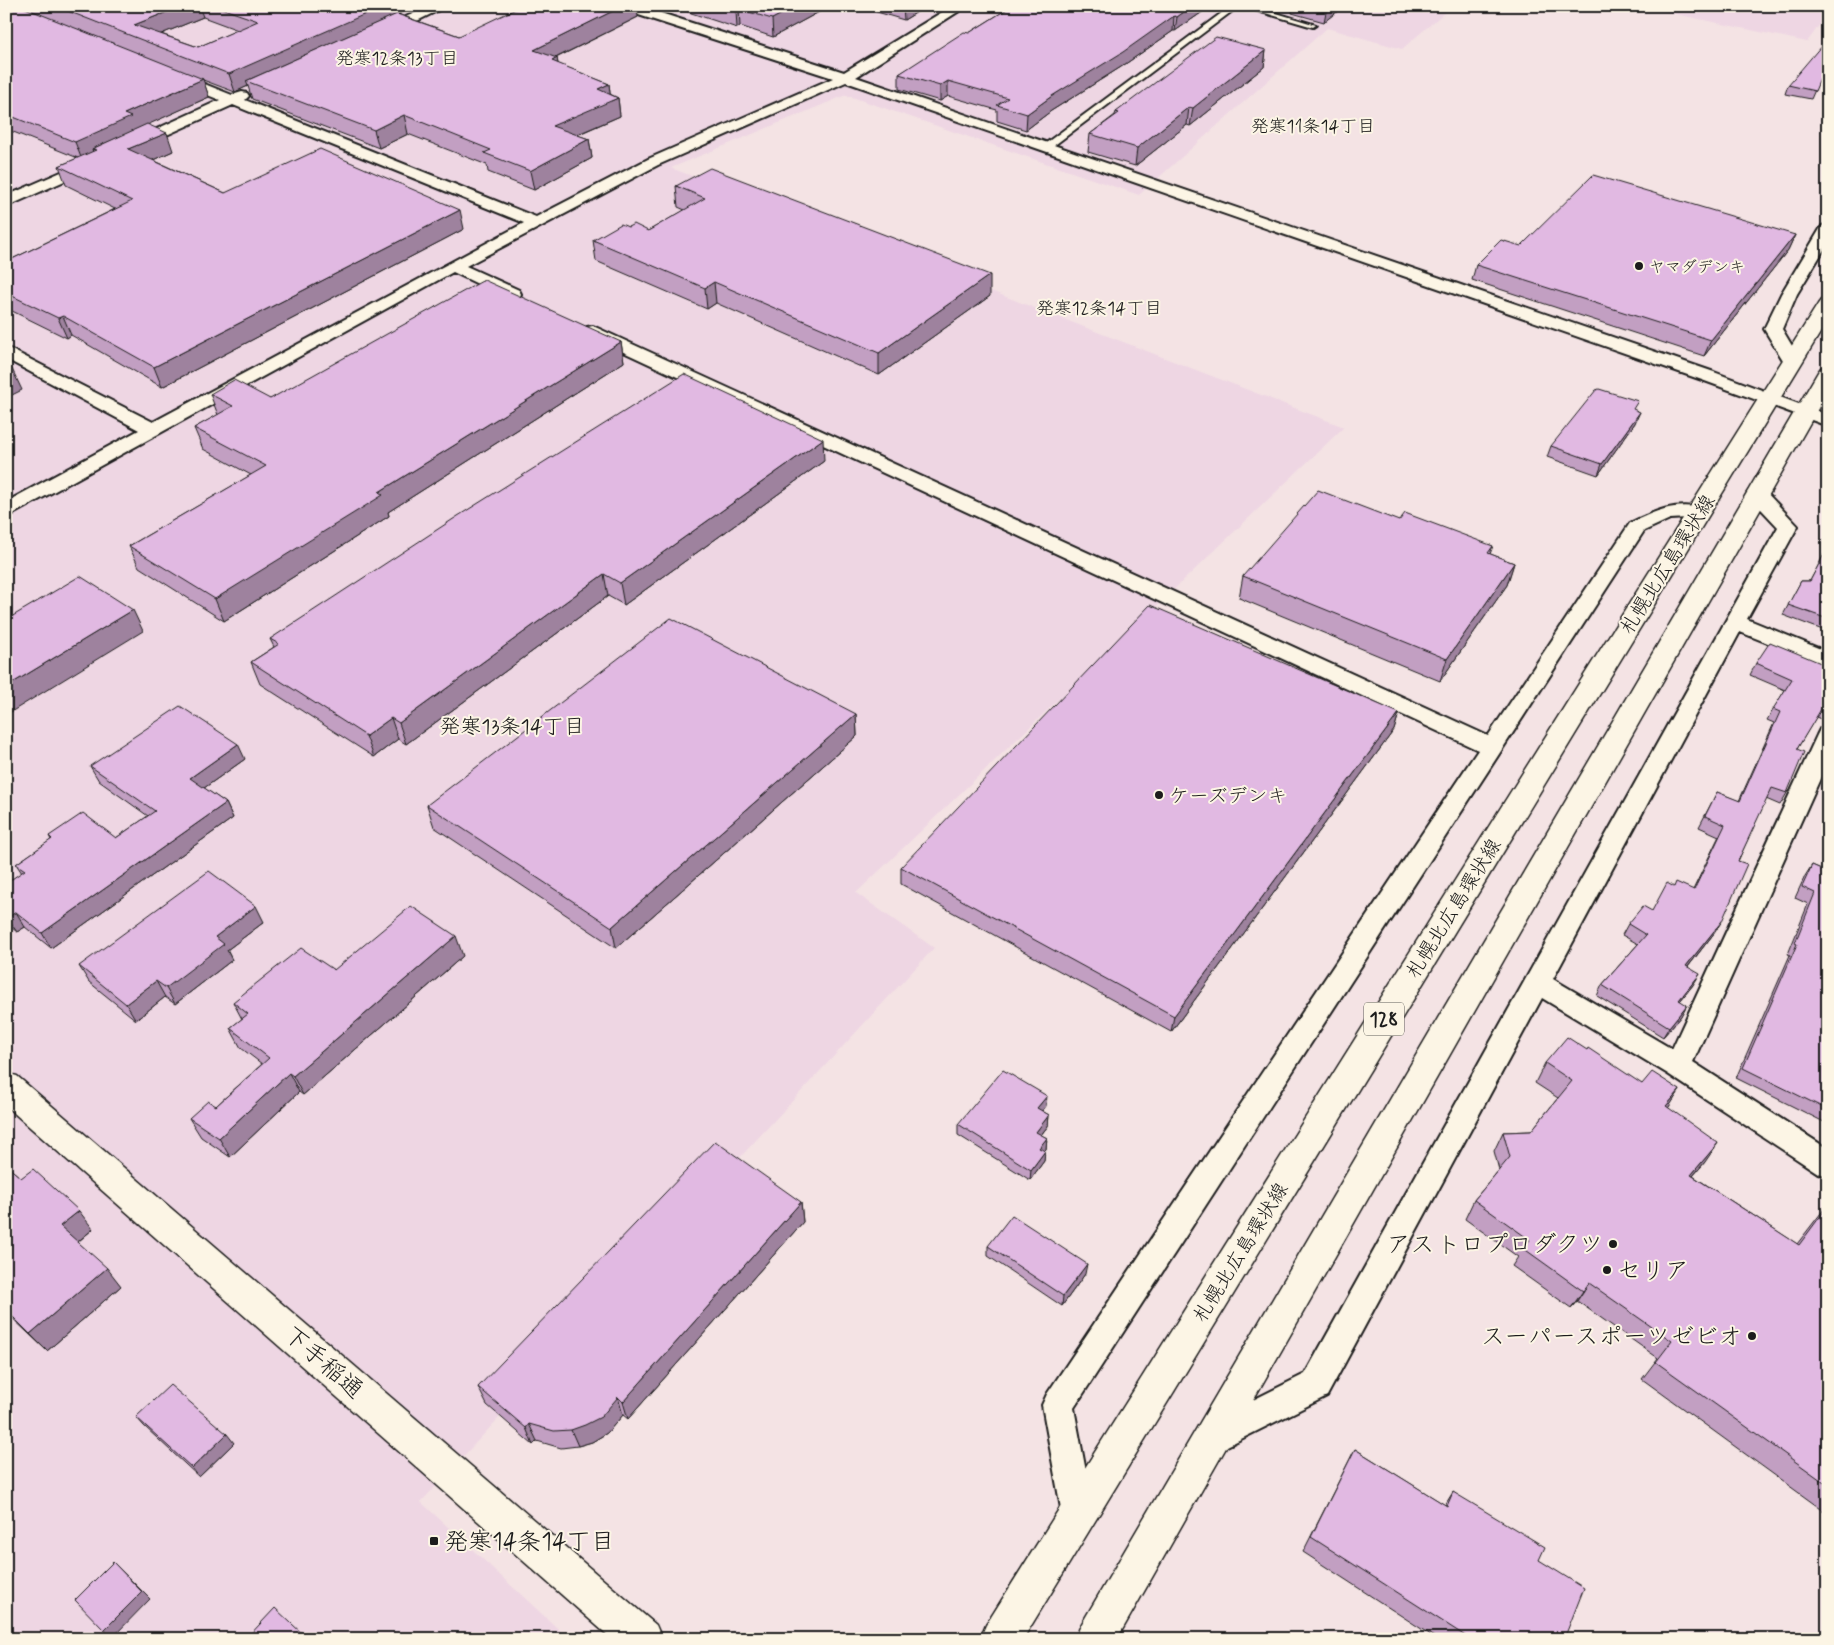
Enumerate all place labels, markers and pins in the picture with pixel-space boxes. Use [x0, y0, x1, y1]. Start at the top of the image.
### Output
place label: ヤマダデンキ [1649, 257, 1745, 278]
marker: ヤマダデンキ [1633, 260, 1645, 272]
place label: ケーズデンキ [1169, 783, 1287, 810]
marker: ケーズデンキ [1153, 789, 1165, 801]
place label: アストロプロダクツ [1387, 1230, 1603, 1261]
marker: アストロプロダクツ [1607, 1238, 1619, 1250]
place label: セリア [1617, 1256, 1689, 1287]
marker: セリア [1601, 1264, 1613, 1276]
place label: スーパースポーツゼビオ [1481, 1322, 1742, 1353]
marker: スーパースポーツゼビオ [1746, 1330, 1758, 1342]
place label: 発寒14条14丁目 [444, 1527, 615, 1558]
marker: 発寒14条14丁目 [428, 1535, 440, 1547]

